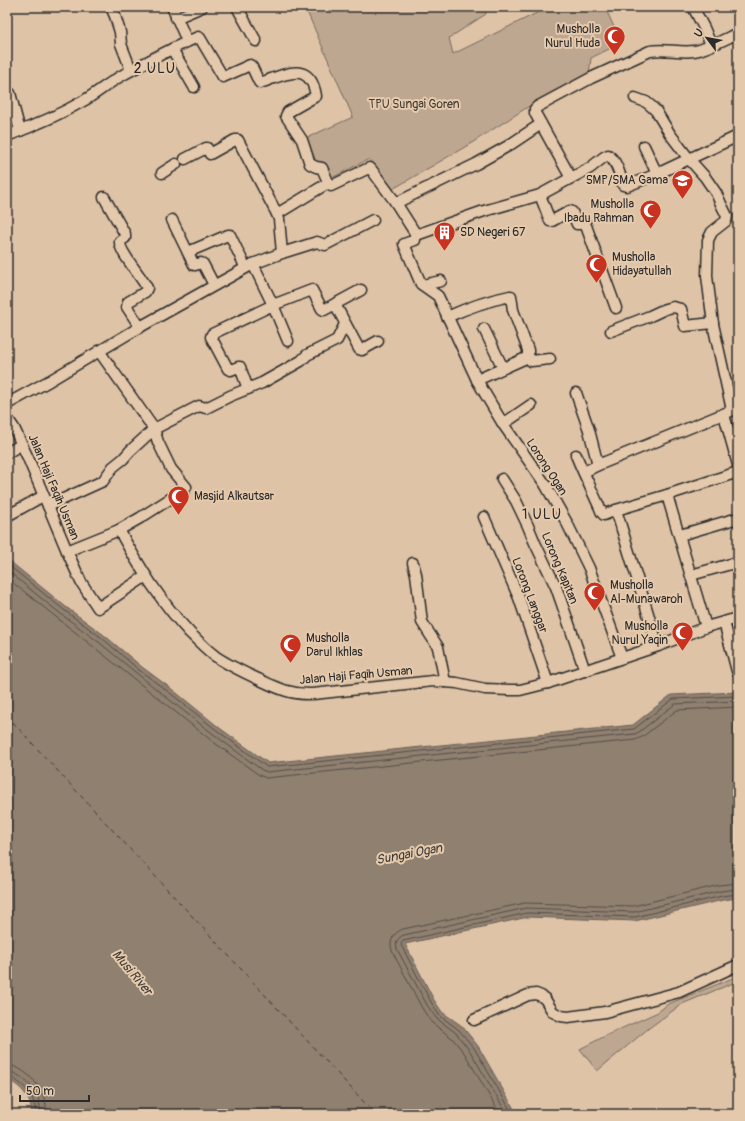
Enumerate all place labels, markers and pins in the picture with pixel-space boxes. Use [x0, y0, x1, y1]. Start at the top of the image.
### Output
place label: Musholla Nurul Huda [545, 22, 600, 51]
mosque icon: Musholla Nurul Huda [602, 23, 628, 56]
school or university icon: SMP/SMA Gama [670, 167, 696, 200]
place label: SMP/SMA Gama [586, 173, 668, 188]
place label: Musholla Ibadu Rahman [564, 197, 634, 226]
mosque icon: Musholla Ibadu Rahman [637, 198, 663, 231]
building icon: SD Negeri 67 [432, 219, 458, 252]
place label: SD Negeri 67 [460, 225, 526, 240]
place label: Musholla Hidayatullah [612, 250, 672, 279]
mosque icon: Musholla Hidayatullah [584, 251, 610, 284]
mosque icon: Masjid Alkautsar [166, 483, 192, 516]
place label: Masjid Alkautsar [194, 489, 275, 504]
place label: Musholla Al-Munawaroh [610, 578, 683, 607]
mosque icon: Musholla Al-Munawaroh [582, 579, 608, 612]
place label: Musholla Nurul Yaqin [612, 619, 668, 648]
mosque icon: Musholla Nurul Yaqin [670, 620, 696, 653]
place label: Musholla Darul Ikhlas [306, 631, 363, 660]
mosque icon: Musholla Darul Ikhlas [278, 632, 304, 665]

